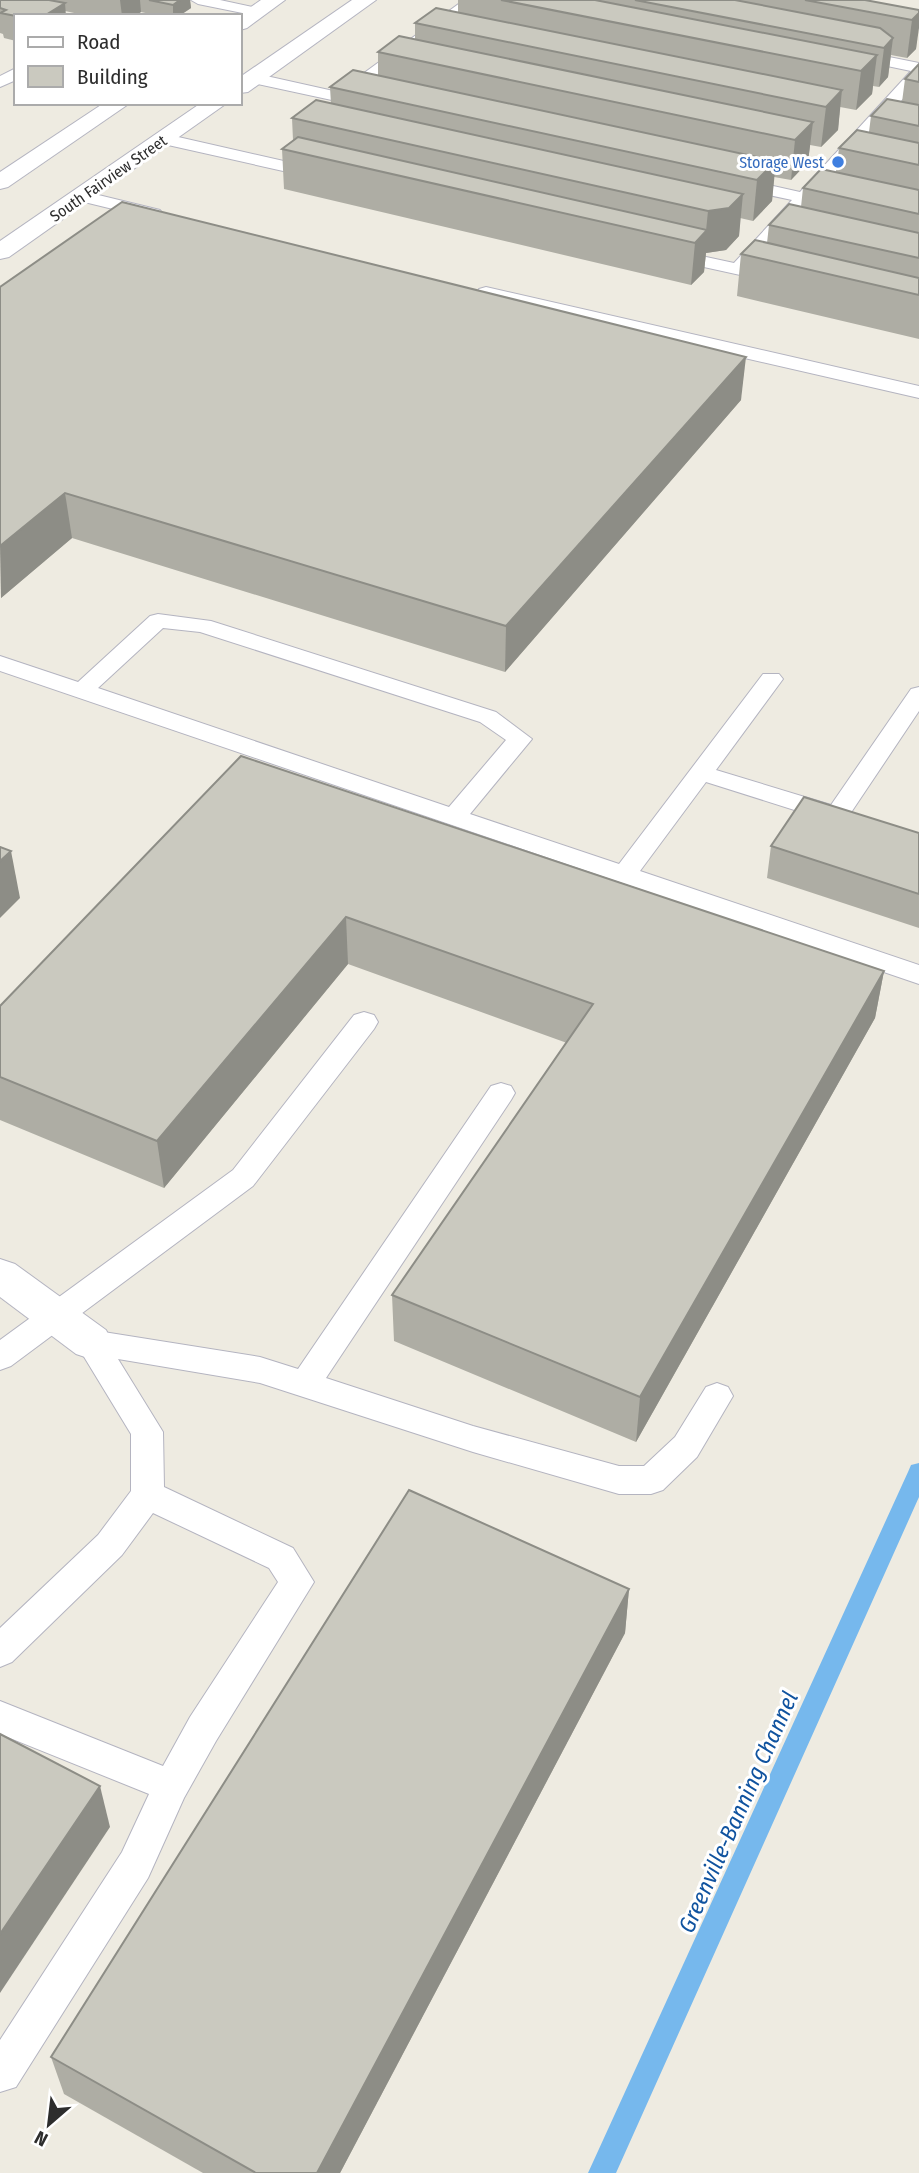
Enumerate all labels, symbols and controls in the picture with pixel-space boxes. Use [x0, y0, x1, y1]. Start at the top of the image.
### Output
legend [14, 14, 242, 105]
text: Road [77, 29, 121, 55]
text: Building [77, 64, 148, 90]
street label: South Fairview Street [46, 131, 171, 226]
place label: Storage West [739, 153, 825, 172]
marker: Storage West [830, 154, 846, 170]
water label: Greenville-Banning Channel [672, 1687, 804, 1937]
north arrow [14, 2089, 84, 2159]
text: N [31, 2126, 52, 2151]

